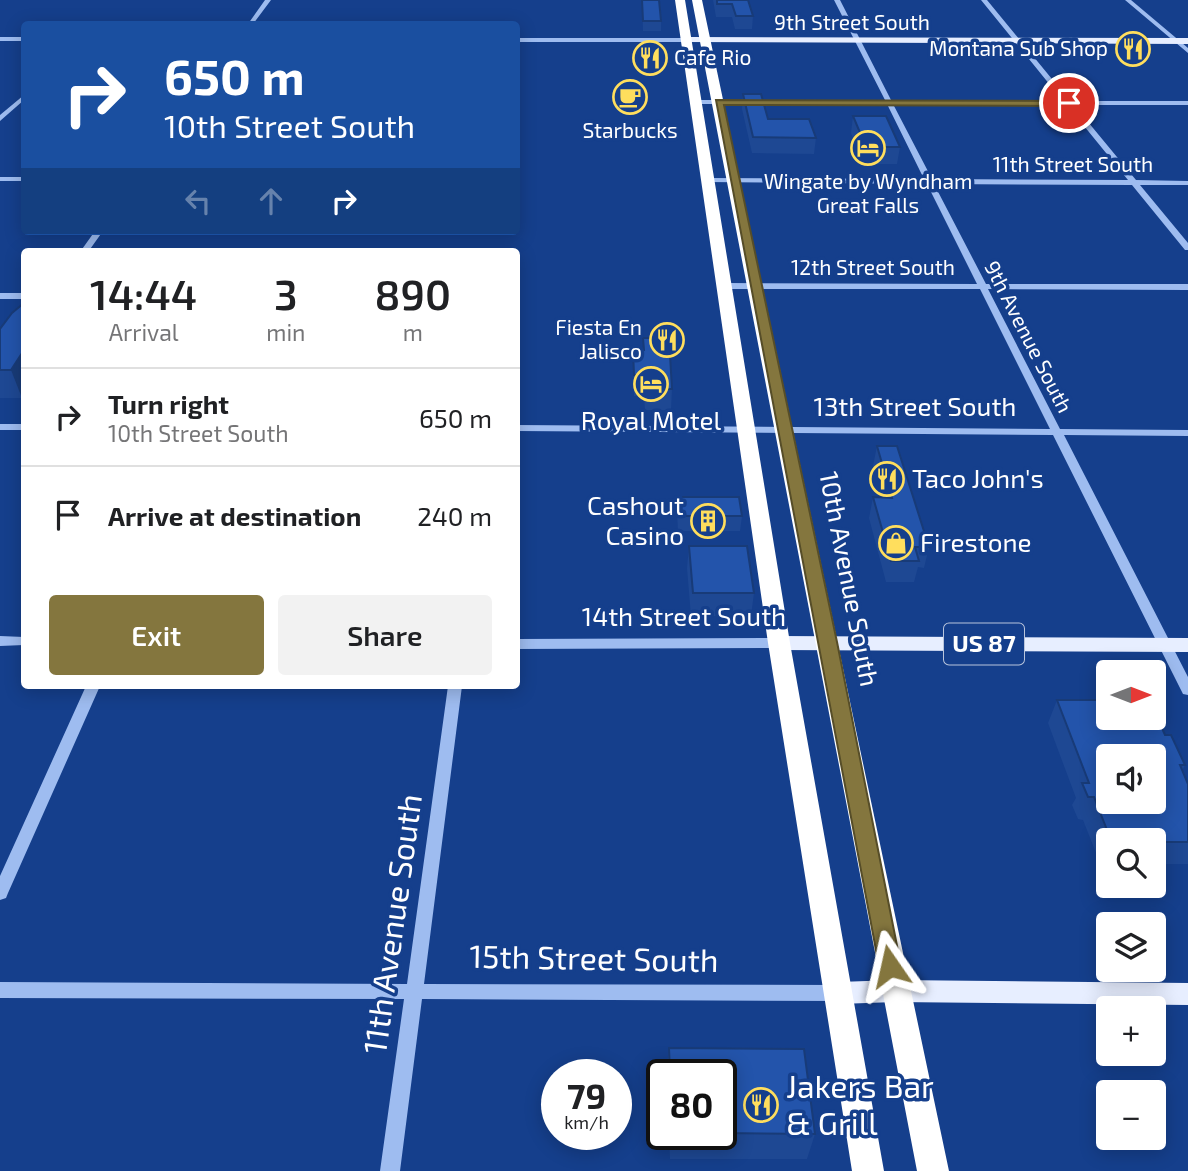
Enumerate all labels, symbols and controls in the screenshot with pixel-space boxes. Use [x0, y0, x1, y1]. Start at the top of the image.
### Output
street label: 9th Street South [774, 9, 930, 34]
restaurant icon: Montana Sub Shop [1114, 30, 1152, 68]
place label: Montana Sub Shop [929, 35, 1108, 60]
restaurant icon: Cafe Rio [631, 39, 669, 77]
place label: Cafe Rio [674, 44, 751, 69]
text: 650 m [164, 46, 305, 105]
icon: right [49, 49, 140, 140]
pin [1039, 73, 1099, 133]
cafe icon: Starbucks [611, 78, 649, 116]
icon: arrive [1050, 84, 1088, 122]
text: 10th Street South [164, 106, 415, 144]
place label: Starbucks [582, 117, 678, 142]
hotel icon: Wingate by Wyndham Great Falls [849, 129, 887, 167]
street label: 11th Street South [993, 151, 1153, 176]
place label: Wingate by Wyndham Great Falls [764, 168, 972, 217]
icon: left [179, 182, 217, 220]
icon: ahead [252, 182, 290, 220]
icon: right [325, 182, 363, 220]
street label: 12th Street South [791, 254, 955, 279]
street label: 9th Avenue South [980, 256, 1078, 417]
text: 14:44 [90, 268, 197, 318]
text: 3 [274, 268, 298, 318]
text: 890 [375, 268, 451, 318]
place label: Fiesta En Jalisco [555, 314, 642, 363]
text: Arrival [109, 318, 179, 346]
text: min [266, 318, 305, 346]
text: m [403, 318, 423, 346]
restaurant icon: Fiesta En Jalisco [648, 321, 686, 359]
hotel icon: Royal Motel [632, 365, 670, 403]
text: Turn right [108, 388, 229, 419]
street label: 13th Street South [814, 390, 1016, 421]
icon: right [49, 398, 87, 436]
text: 650 m [419, 402, 492, 433]
place label: Royal Motel [581, 404, 722, 435]
text: 10th Street South [108, 419, 289, 447]
restaurant icon: Taco John's [868, 460, 906, 498]
place label: Taco John's [912, 462, 1044, 493]
street label: 10th Avenue South [814, 469, 887, 689]
place label: Cashout Casino [587, 489, 684, 550]
icon: arrive [49, 496, 87, 534]
text: Arrive at destination [108, 500, 361, 531]
text: 240 m [417, 500, 492, 531]
building icon: Cashout Casino [689, 502, 727, 540]
shop icon: Firestone [877, 524, 915, 562]
place label: Firestone [920, 526, 1031, 557]
button: Exit [49, 595, 264, 675]
button: Share [278, 595, 492, 675]
street label: 14th Street South [582, 600, 786, 631]
road number: US 87 [944, 624, 1024, 664]
north arrow [1096, 660, 1166, 730]
map controls [1096, 660, 1166, 1150]
button: sound [1096, 744, 1166, 814]
street label: 11th Avenue South [354, 791, 428, 1056]
button: search [1096, 828, 1166, 898]
button: layers [1096, 912, 1166, 982]
position arrow [853, 929, 927, 1003]
street label: 15th Street South [469, 936, 719, 978]
button: + [1096, 996, 1166, 1066]
speed limit sign: 80 [646, 1059, 737, 1150]
place label: Jakers Bar & Grill [786, 1066, 934, 1141]
text: 79 [567, 1074, 606, 1116]
button: − [1096, 1080, 1166, 1150]
restaurant icon: Jakers Bar & Grill [742, 1086, 780, 1124]
text: km/h [564, 1111, 609, 1133]

